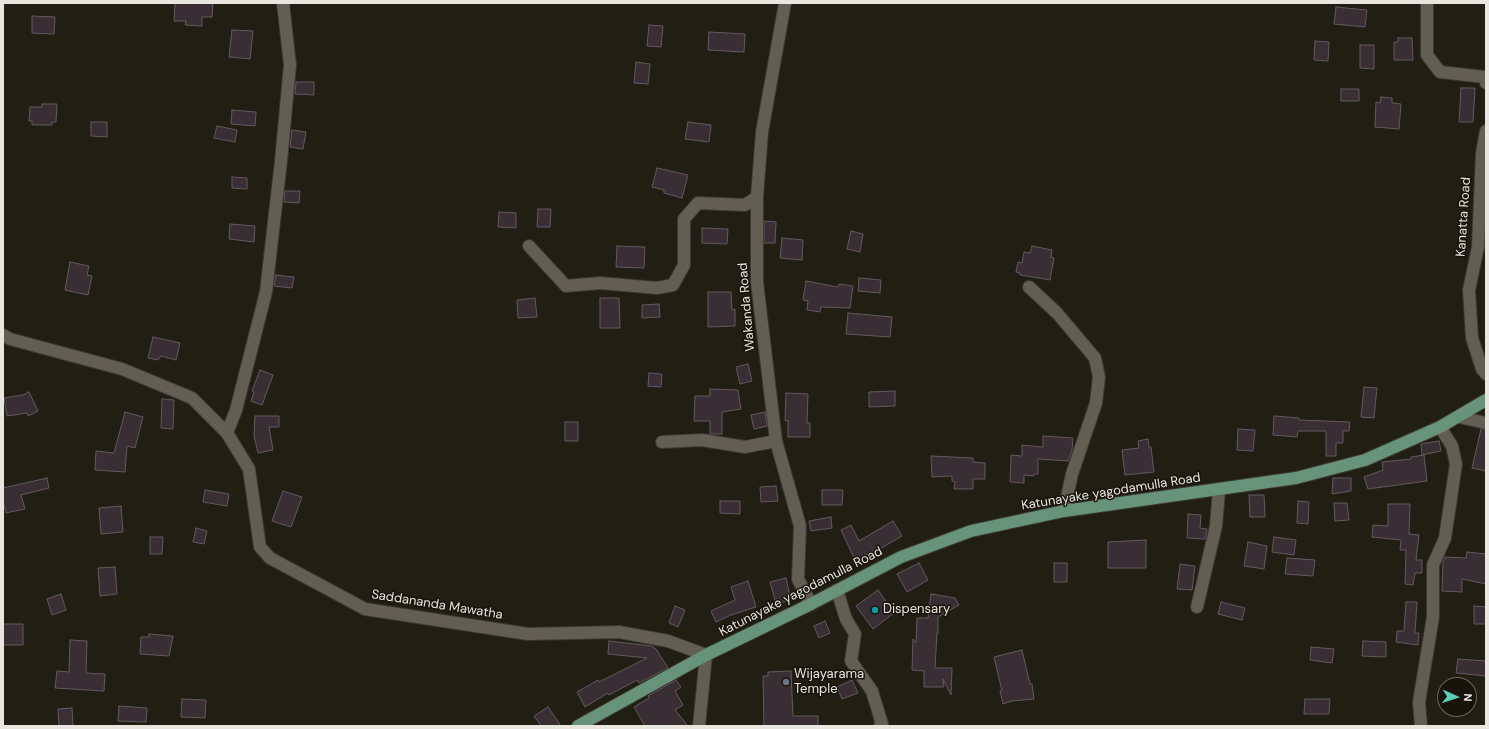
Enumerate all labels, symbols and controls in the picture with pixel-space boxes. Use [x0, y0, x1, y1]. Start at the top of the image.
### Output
street label: Kanatta Road [1453, 177, 1475, 257]
street label: Wakanda Road [735, 262, 759, 352]
street label: Katunayake yagodamulla Road [1020, 470, 1202, 514]
street label: Katunayake yagodamulla Road [717, 544, 885, 640]
street label: Saddananda Mawatha [370, 587, 504, 623]
place label: Dispensary [883, 602, 950, 618]
marker: Dispensary [870, 605, 880, 615]
place label: Wijayarama Temple [794, 667, 864, 698]
marker: Wijayarama Temple [781, 677, 791, 687]
north arrow [1437, 677, 1477, 717]
text: N [1461, 693, 1475, 702]

